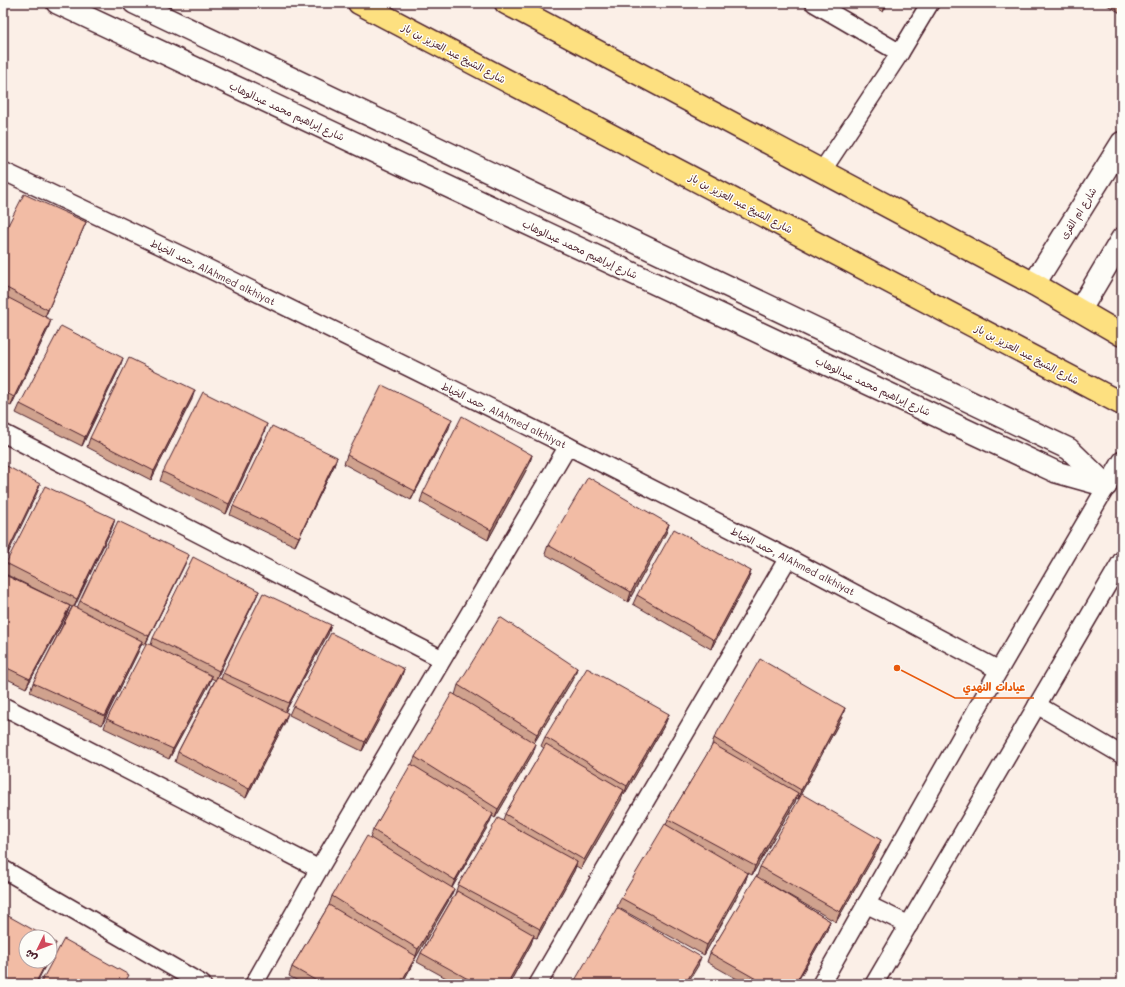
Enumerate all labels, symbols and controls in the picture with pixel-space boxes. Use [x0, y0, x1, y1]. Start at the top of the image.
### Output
street label: شارع الشيخ عبد العزيز بن باز [399, 19, 508, 87]
street label: شارع إبراهيم محمد عبدالوهاب [227, 78, 347, 145]
street label: شارع الشيخ عبد العزيز بن باز [686, 169, 795, 237]
street label: شارع ام القرى [1057, 184, 1100, 242]
street label: شارع إبراهيم محمد عبدالوهاب [520, 216, 640, 283]
street label: حمد الخياط, AlAhmed alkhiyat [148, 236, 278, 308]
street label: شارع الشيخ عبد العزيز بن باز [972, 320, 1081, 388]
street label: شارع إبراهيم محمد عبدالوهاب [813, 353, 933, 420]
street label: حمد الخياط, AlAhmed alkhiyat [439, 379, 569, 451]
street label: حمد الخياط, AlAhmed alkhiyat [728, 524, 858, 598]
callout: عيادات النهدي [955, 675, 1034, 698]
text: عيادات النهدي [963, 679, 1025, 696]
north arrow [18, 929, 58, 969]
text: ش [21, 947, 40, 966]

